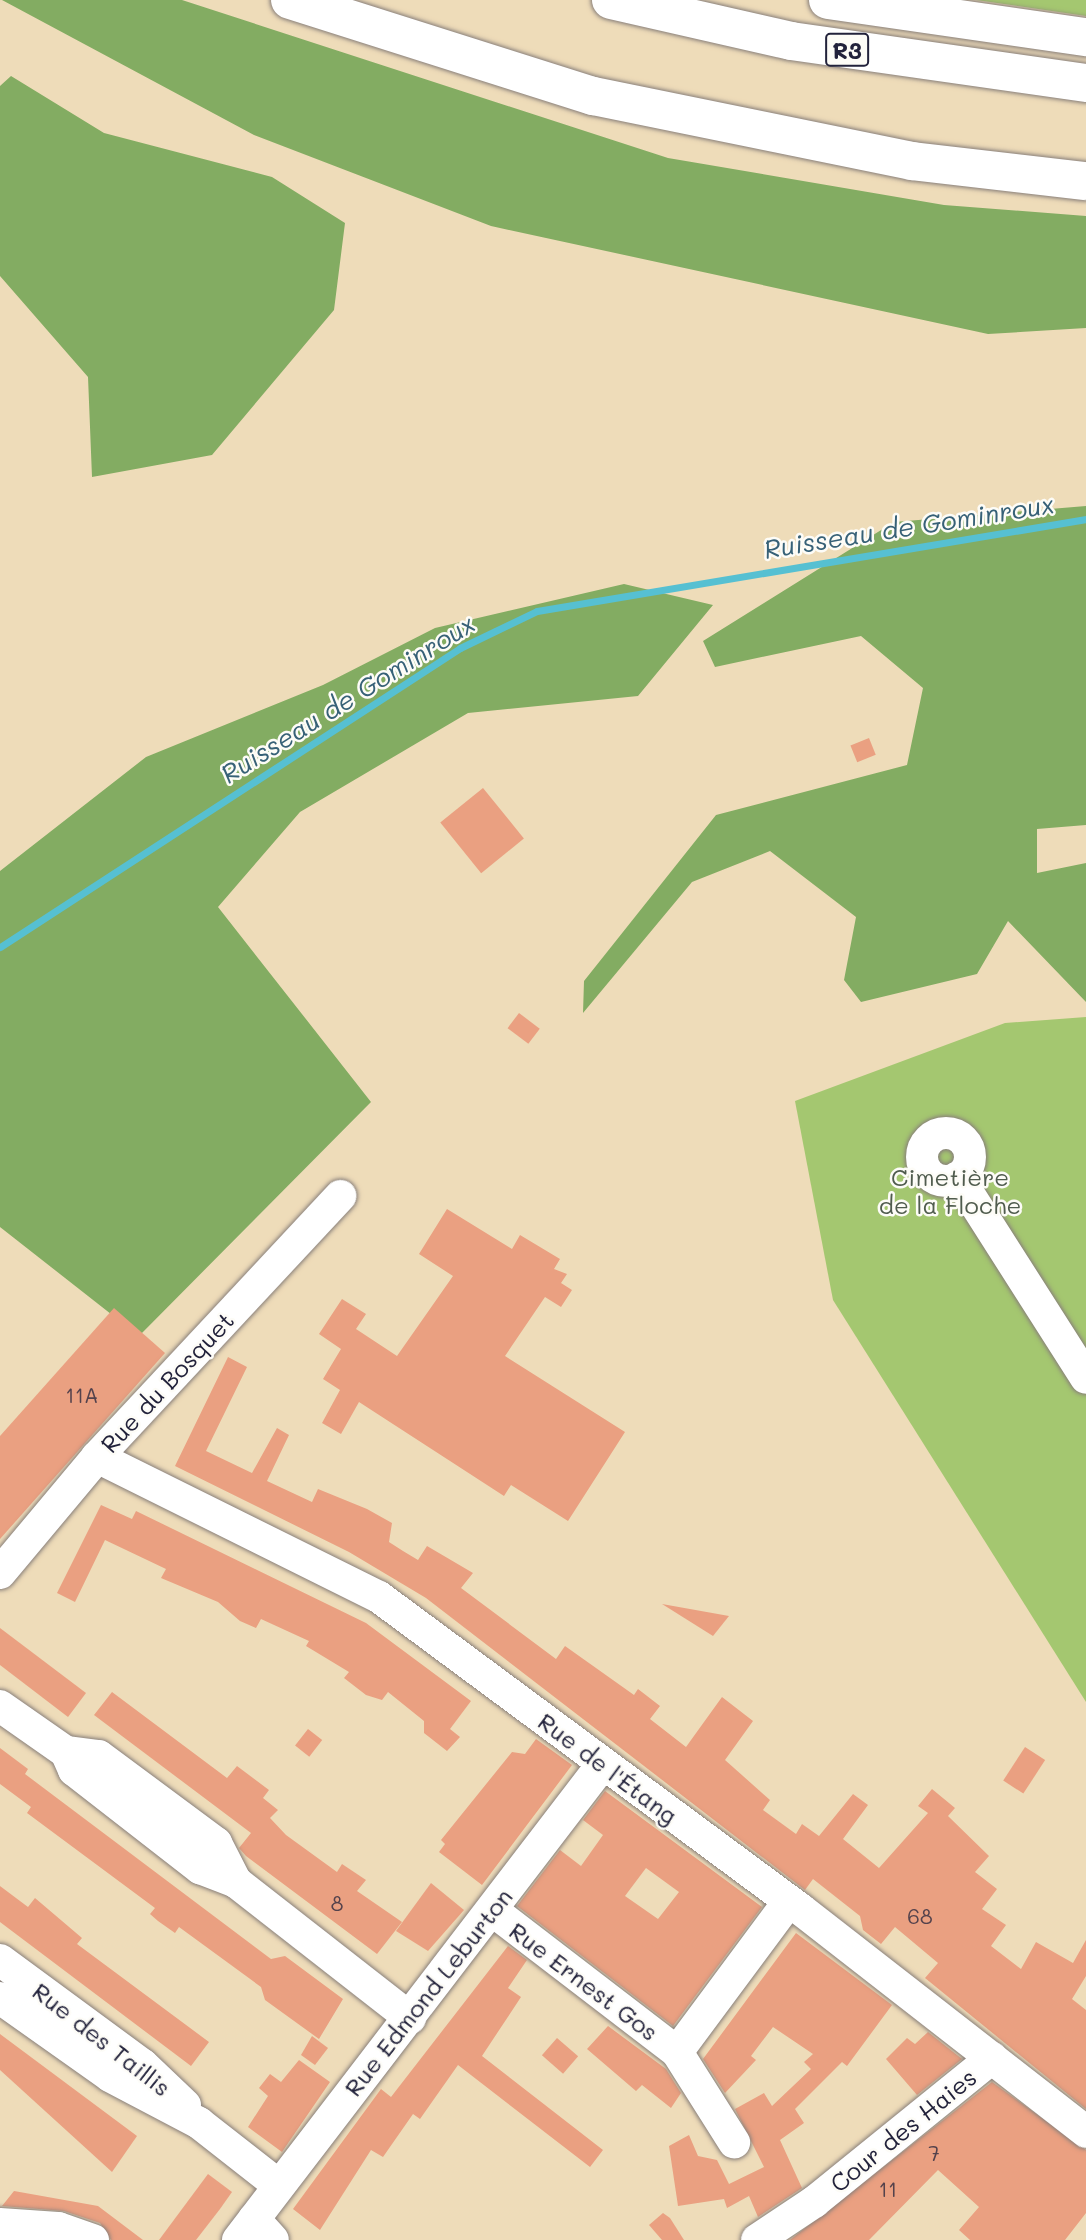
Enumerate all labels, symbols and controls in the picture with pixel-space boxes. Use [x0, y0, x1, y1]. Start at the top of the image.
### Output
road number: R3 [824, 31, 870, 70]
water label: Ruisseau de Gominroux [762, 489, 1056, 565]
water label: Ruisseau de Gominroux [215, 608, 481, 790]
park label: Cimetière de la Floche [879, 1163, 1021, 1219]
street label: Rue du Bosquet [94, 1306, 240, 1458]
house number: 11A [65, 1382, 99, 1408]
street label: Rue de l'Étang [533, 1706, 683, 1830]
street label: Rue Edmond Leburton [338, 1882, 518, 2102]
house number: 8 [331, 1890, 343, 1916]
house number: 68 [907, 1903, 933, 1929]
street label: Rue Ernest Gos [504, 1916, 664, 2046]
street label: Rue des Taillis [27, 1976, 177, 2102]
street label: Cour des Haies [824, 2062, 982, 2198]
house number: 7 [928, 2140, 940, 2166]
house number: 11 [879, 2176, 897, 2202]

